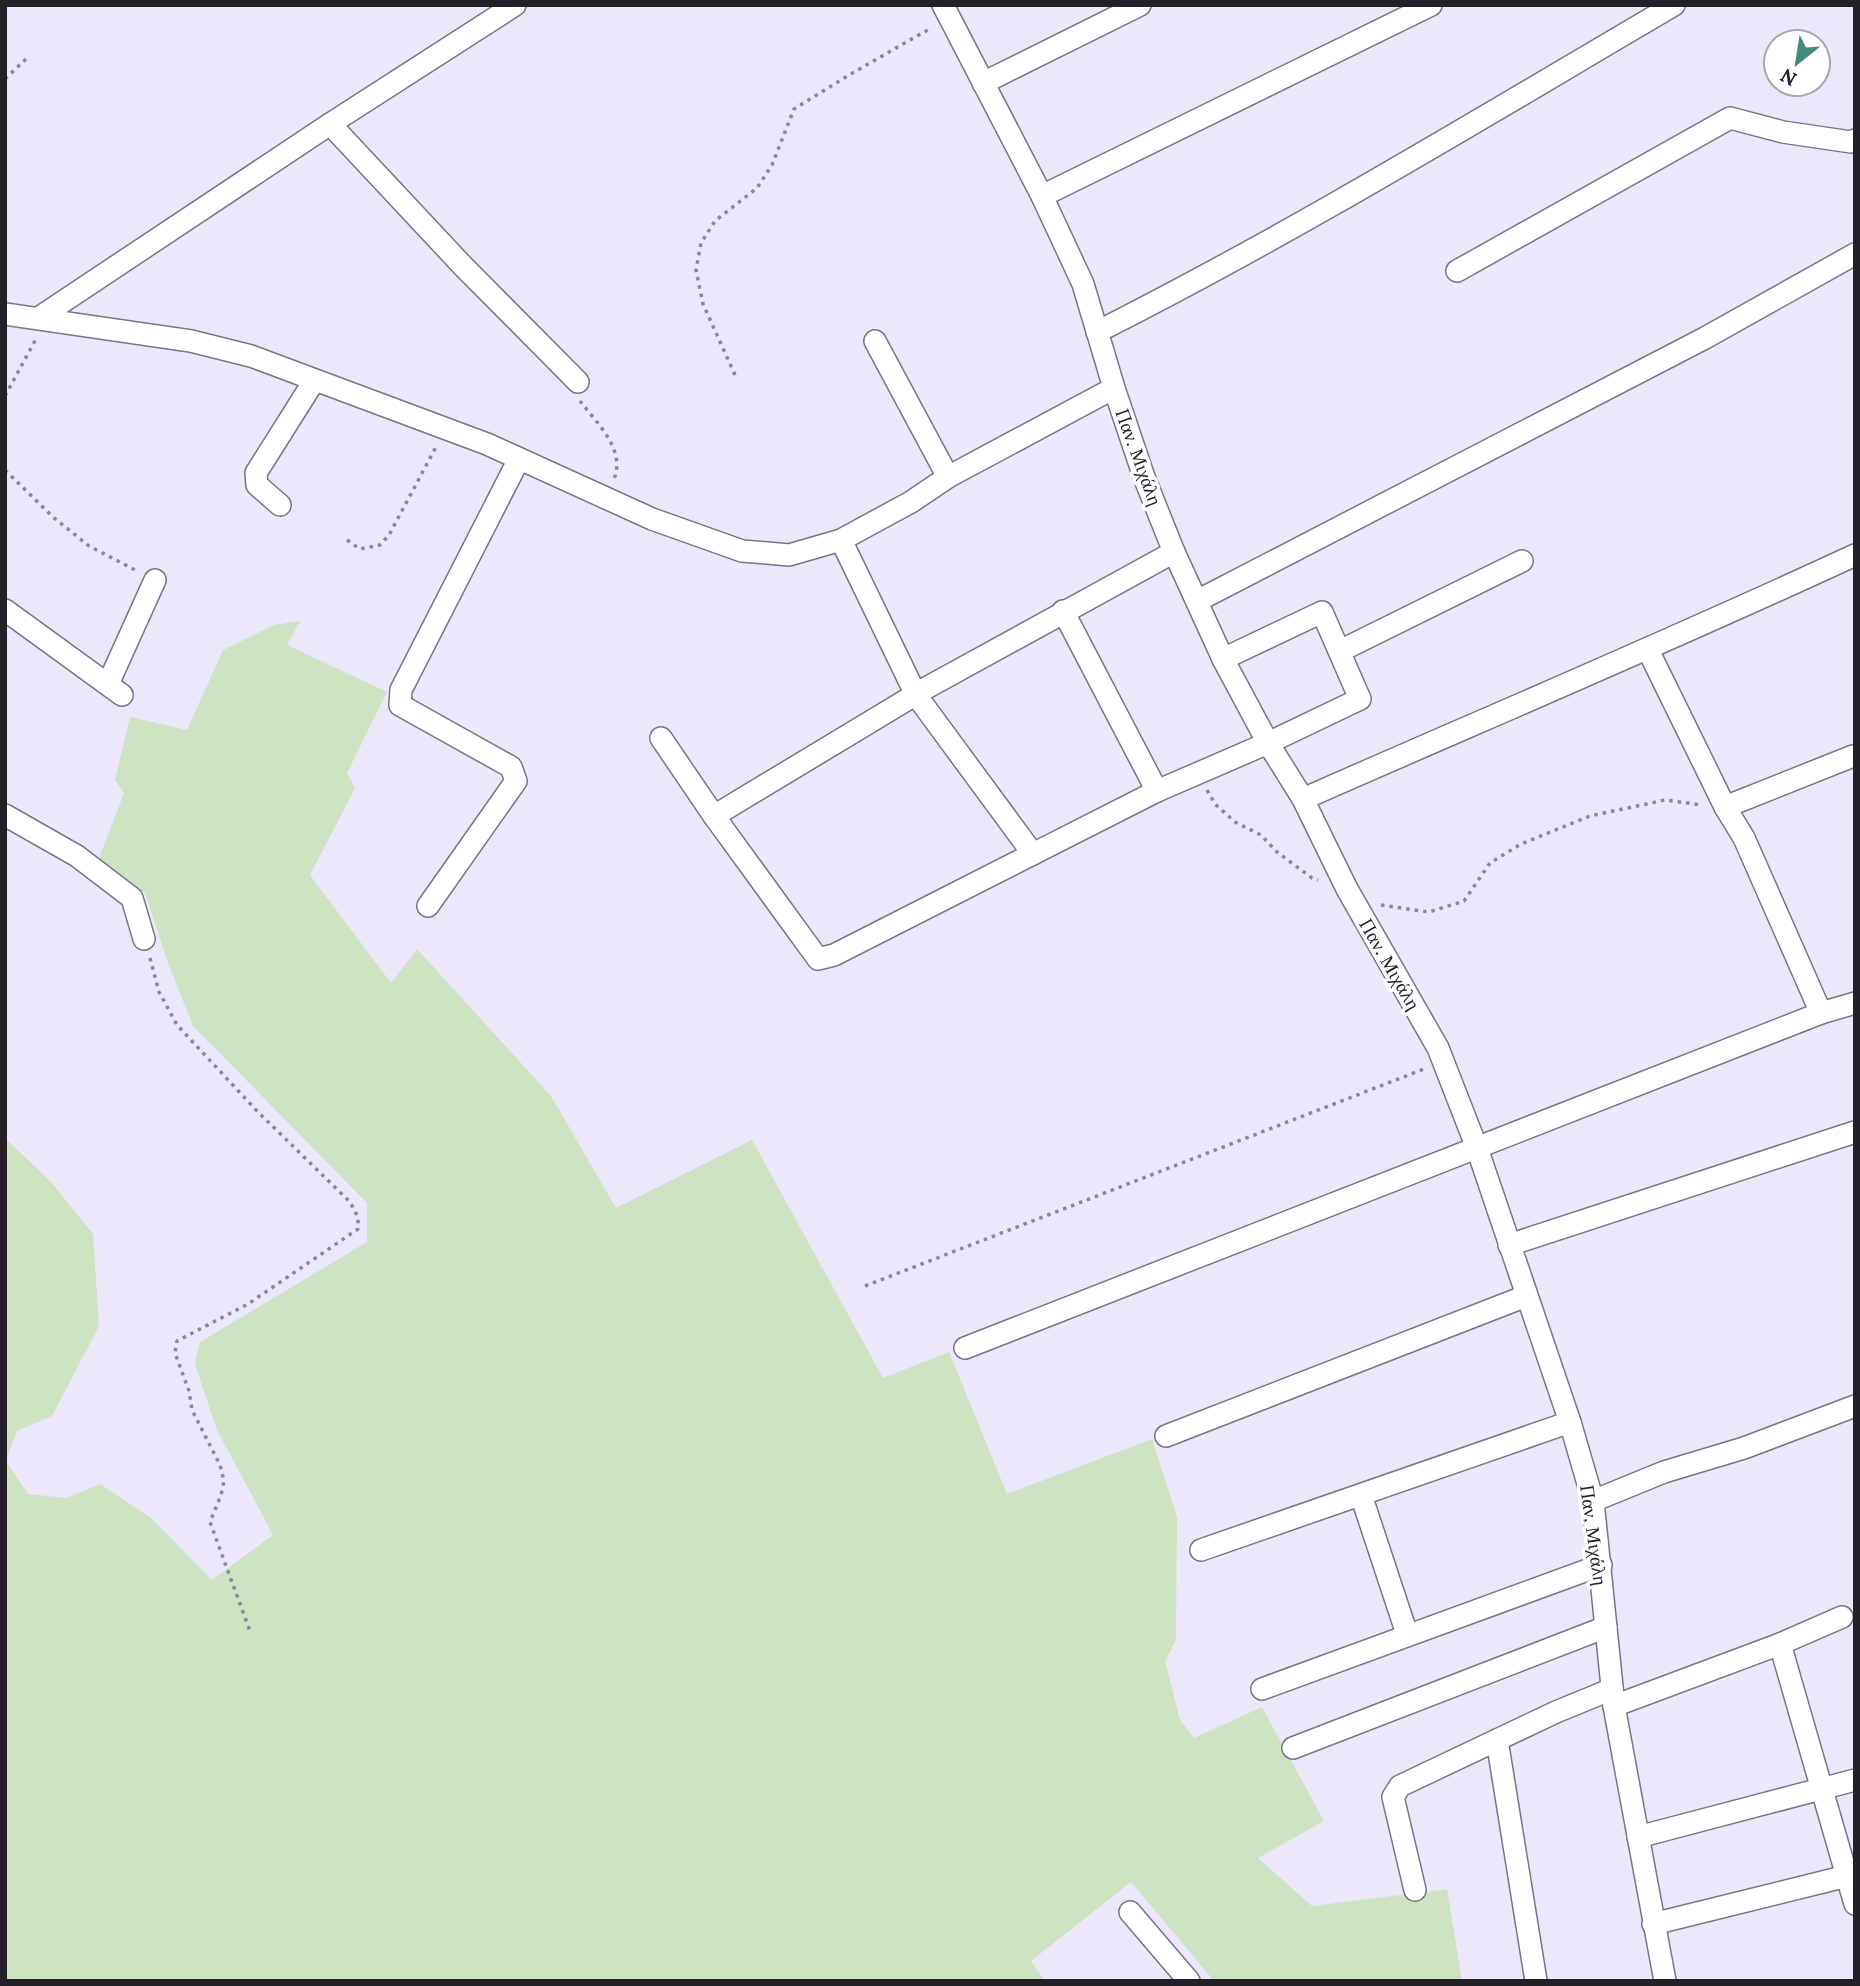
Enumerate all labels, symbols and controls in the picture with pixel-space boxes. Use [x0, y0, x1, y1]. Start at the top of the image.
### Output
north arrow [1762, 28, 1832, 98]
text: N [1776, 64, 1801, 92]
street label: Παν. Μιχάλη [1110, 405, 1168, 509]
street label: Παν. Μιχάλη [1354, 914, 1426, 1014]
street label: Παν. Μιχάλη [1575, 1483, 1613, 1587]

